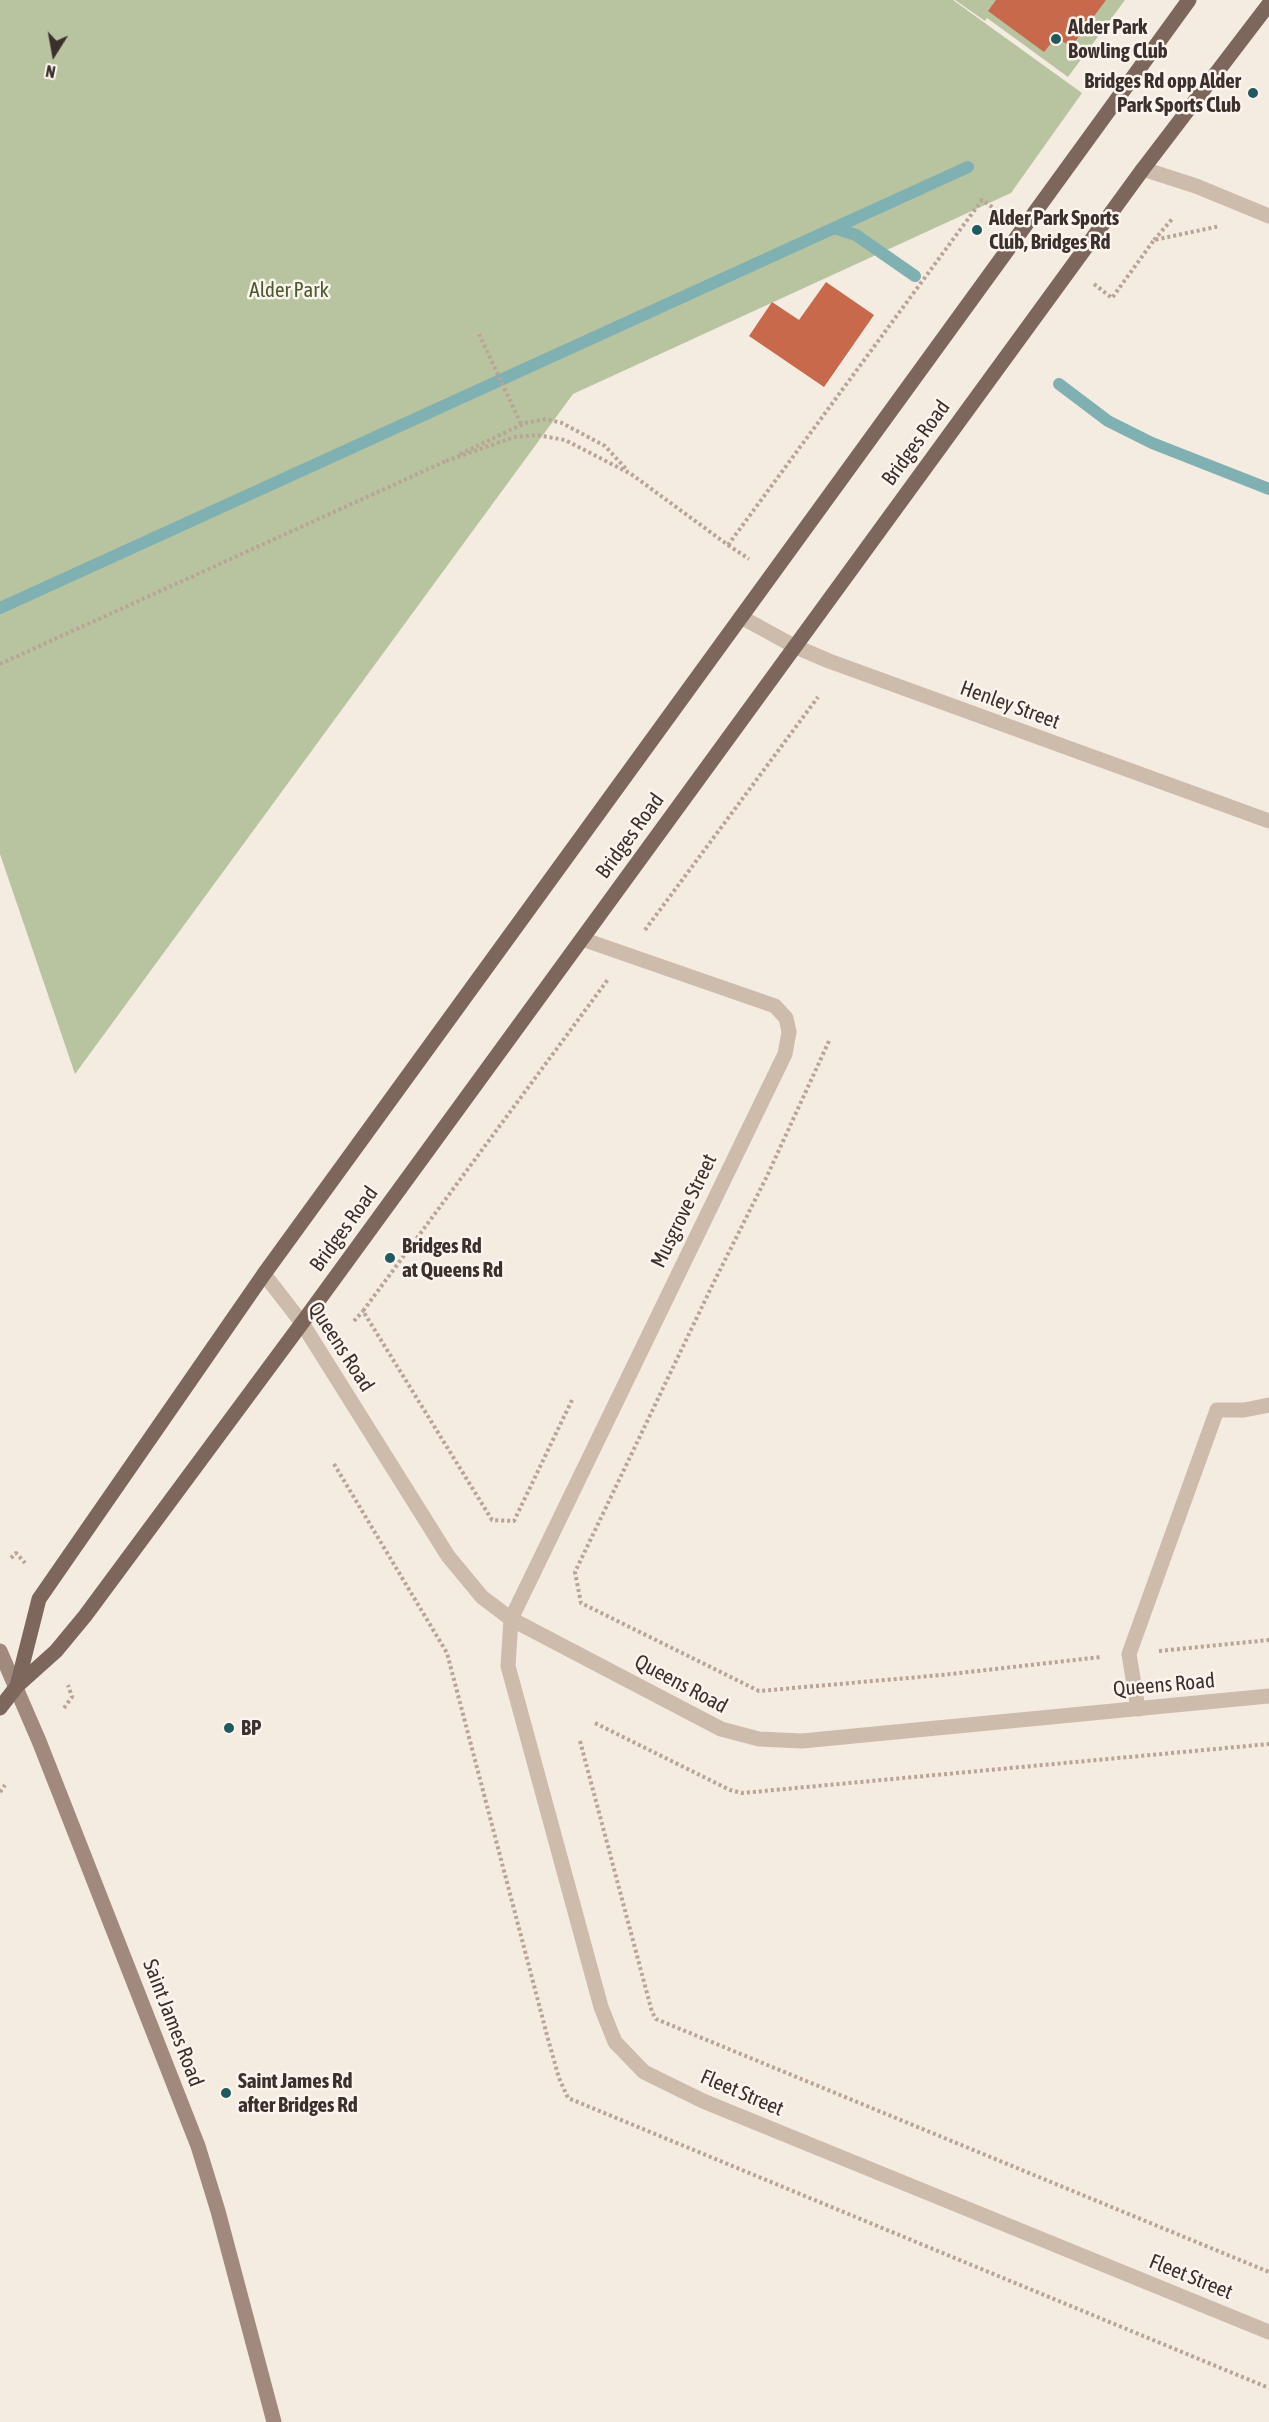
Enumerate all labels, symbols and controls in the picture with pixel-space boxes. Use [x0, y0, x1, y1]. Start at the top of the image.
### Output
place label: Alder Park Bowling Club [1068, 14, 1168, 64]
north arrow [24, 24, 84, 84]
marker: Alder Park Bowling Club [1049, 32, 1063, 46]
text: N [44, 62, 57, 81]
place label: Bridges Rd opp Alder Park Sports Club [1084, 68, 1241, 118]
marker: Bridges Rd opp Alder Park Sports Club [1246, 86, 1260, 100]
place label: Alder Park Sports Club, Bridges Rd [989, 205, 1119, 255]
marker: Alder Park Sports Club, Bridges Rd [970, 223, 984, 237]
park label: Alder Park [249, 277, 329, 303]
street label: Bridges Road [877, 395, 955, 491]
street label: Henley Street [957, 675, 1063, 735]
street label: Bridges Road [591, 788, 669, 884]
street label: Musgrove Street [646, 1150, 722, 1272]
street label: Bridges Road [305, 1181, 383, 1277]
place label: Bridges Rd at Queens Rd [402, 1233, 503, 1283]
marker: Bridges Rd at Queens Rd [383, 1251, 397, 1265]
street label: Queens Road [303, 1297, 379, 1397]
street label: Queens Road [630, 1649, 732, 1719]
street label: Queens Road [1112, 1668, 1216, 1702]
place label: BP [241, 1715, 261, 1741]
marker: BP [222, 1721, 236, 1735]
street label: Saint James Road [137, 1956, 209, 2090]
street label: Fleet Street [697, 2064, 787, 2122]
place label: Saint James Rd after Bridges Rd [238, 2068, 358, 2118]
marker: Saint James Rd after Bridges Rd [219, 2086, 233, 2100]
street label: Fleet Street [1146, 2249, 1236, 2305]

